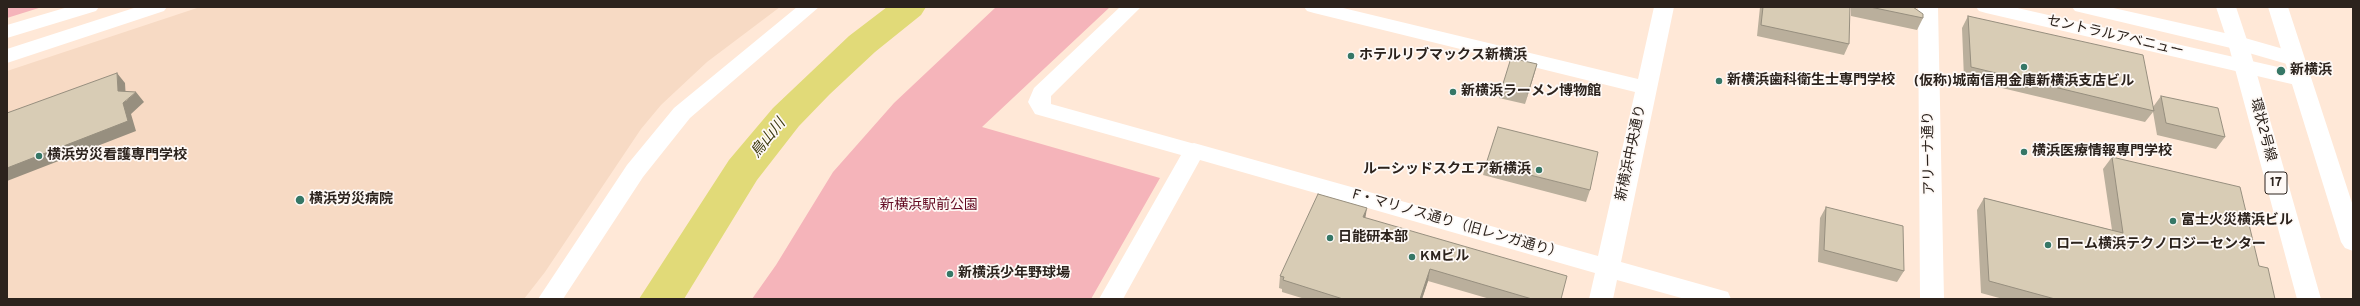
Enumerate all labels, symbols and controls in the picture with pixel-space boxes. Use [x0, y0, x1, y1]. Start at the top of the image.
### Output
street label: セントラルアベニュー [2045, 13, 2185, 61]
place label: ホテルリブマックス新横浜 [1359, 48, 1527, 64]
marker: ホテルリブマックス新横浜 [1346, 51, 1356, 61]
marker: (仮称)城南信用金庫新横浜支店ビル [2019, 62, 2029, 72]
place label: 新横浜 [2290, 63, 2332, 79]
marker: 新横浜 [2275, 65, 2287, 77]
place label: 新横浜歯科衛生士専門学校 [1727, 73, 1895, 89]
place label: (仮称)城南信用金庫新横浜支店ビル [1914, 74, 2134, 90]
marker: 新横浜歯科衛生士専門学校 [1714, 76, 1724, 86]
place label: 新横浜ラーメン博物館 [1461, 84, 1601, 100]
marker: 新横浜ラーメン博物館 [1448, 87, 1458, 97]
street label: 環状2号線 [2246, 97, 2278, 163]
street label: 新横浜中央通り [1614, 103, 1650, 203]
street label: アリーナ通り [1921, 111, 1939, 195]
water label: 鳥山川 [748, 116, 790, 162]
place label: 横浜医療情報専門学校 [2032, 144, 2172, 160]
marker: 横浜医療情報専門学校 [2019, 147, 2029, 157]
place label: 横浜労災看護専門学校 [47, 148, 187, 164]
marker: 横浜労災看護専門学校 [34, 151, 44, 161]
place label: ルーシッドスクエア新横浜 [1363, 162, 1531, 178]
marker: ルーシッドスクエア新横浜 [1534, 165, 1544, 175]
road number: 17 [2265, 172, 2287, 194]
street label: F・マリノス通り（旧レンガ通り） [1350, 187, 1564, 263]
place label: 横浜労災病院 [309, 192, 393, 208]
marker: 横浜労災病院 [294, 194, 306, 206]
park label: 新横浜駅前公園 [880, 198, 978, 214]
place label: 富士火災横浜ビル [2181, 213, 2293, 229]
marker: 富士火災横浜ビル [2168, 216, 2178, 226]
place label: 日能研本部 [1338, 230, 1408, 246]
marker: 日能研本部 [1325, 233, 1335, 243]
place label: ローム横浜テクノロジーセンター [2056, 237, 2266, 253]
marker: ローム横浜テクノロジーセンター [2043, 240, 2053, 250]
place label: KMビル [1420, 249, 1469, 265]
marker: KMビル [1407, 252, 1417, 262]
place label: 新横浜少年野球場 [958, 266, 1070, 282]
marker: 新横浜少年野球場 [945, 269, 955, 279]

